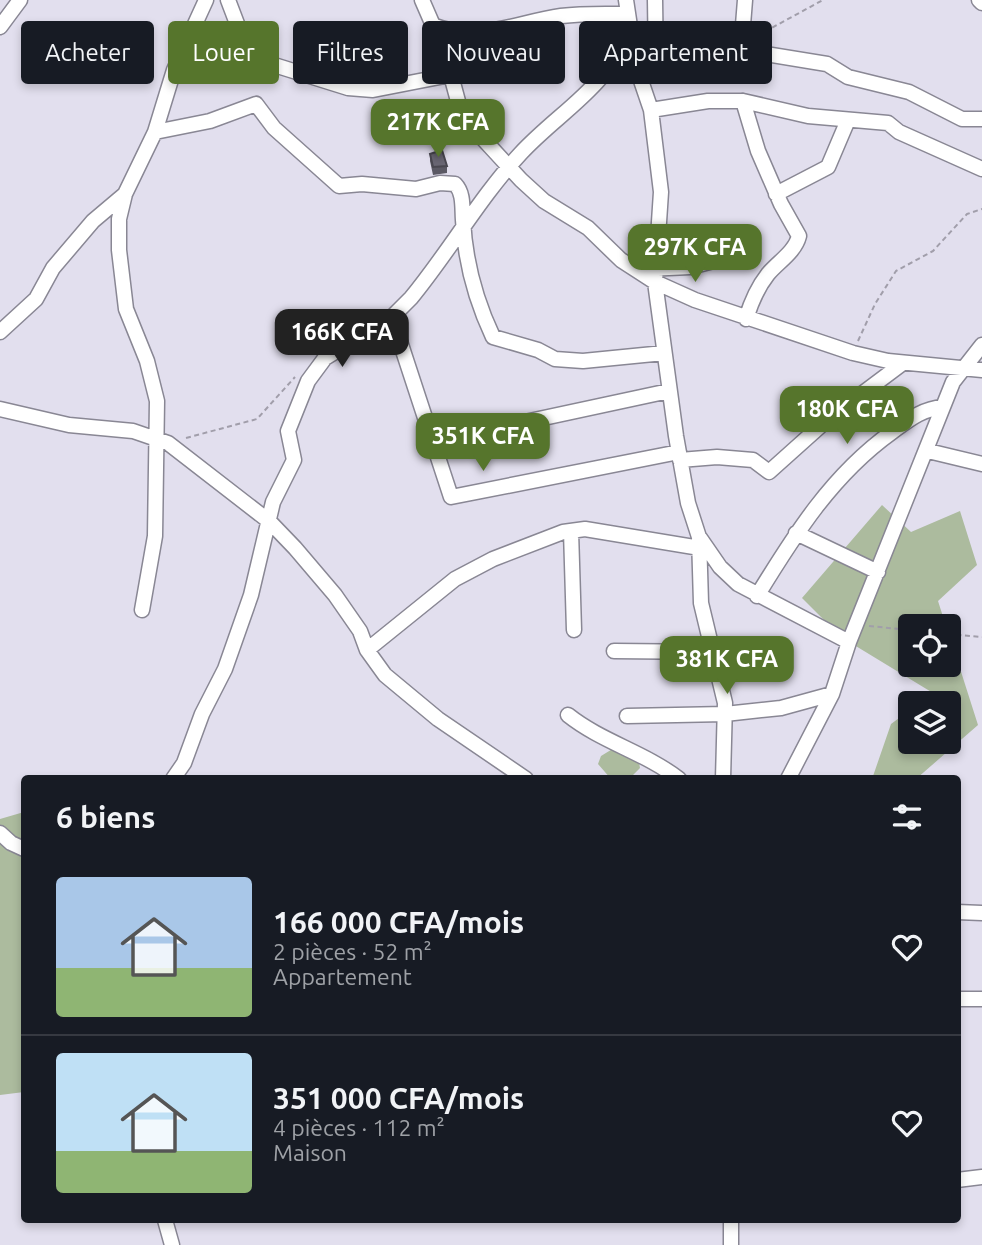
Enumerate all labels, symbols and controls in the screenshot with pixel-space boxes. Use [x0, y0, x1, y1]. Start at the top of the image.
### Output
chip: Acheter [21, 21, 154, 84]
chip: Louer [168, 21, 279, 84]
chip: Filtres [293, 21, 408, 84]
chip: Nouveau [422, 21, 565, 84]
chip: Appartement [579, 21, 772, 84]
pin: 217K CFA [366, 100, 510, 159]
text: 217K CFA [387, 109, 489, 134]
pin: 297K CFA [623, 224, 767, 284]
text: 297K CFA [644, 234, 746, 259]
pin: 166K CFA [270, 310, 414, 369]
text: 166K CFA [291, 319, 393, 344]
pin: 180K CFA [775, 386, 919, 446]
text: 180K CFA [796, 396, 898, 421]
pin: 351K CFA [411, 414, 555, 473]
text: 351K CFA [432, 423, 534, 448]
map controls [898, 614, 961, 754]
button: locate [898, 614, 961, 677]
pin: 381K CFA [655, 636, 799, 696]
text: 381K CFA [676, 646, 778, 671]
button: layers [898, 691, 961, 754]
icon: filters [888, 798, 926, 836]
text: 6 biens [56, 800, 155, 834]
icon: home [112, 905, 196, 989]
text: 166 000 CFA/mois [273, 905, 524, 939]
icon: heart [888, 928, 926, 966]
text: 2 pièces · 52 m² [273, 939, 432, 964]
text: Appartement [273, 964, 412, 989]
icon: home [112, 1081, 196, 1165]
text: 351 000 CFA/mois [273, 1081, 524, 1115]
icon: heart [888, 1104, 926, 1142]
text: 4 pièces · 112 m² [273, 1115, 445, 1140]
text: Maison [273, 1140, 347, 1165]

